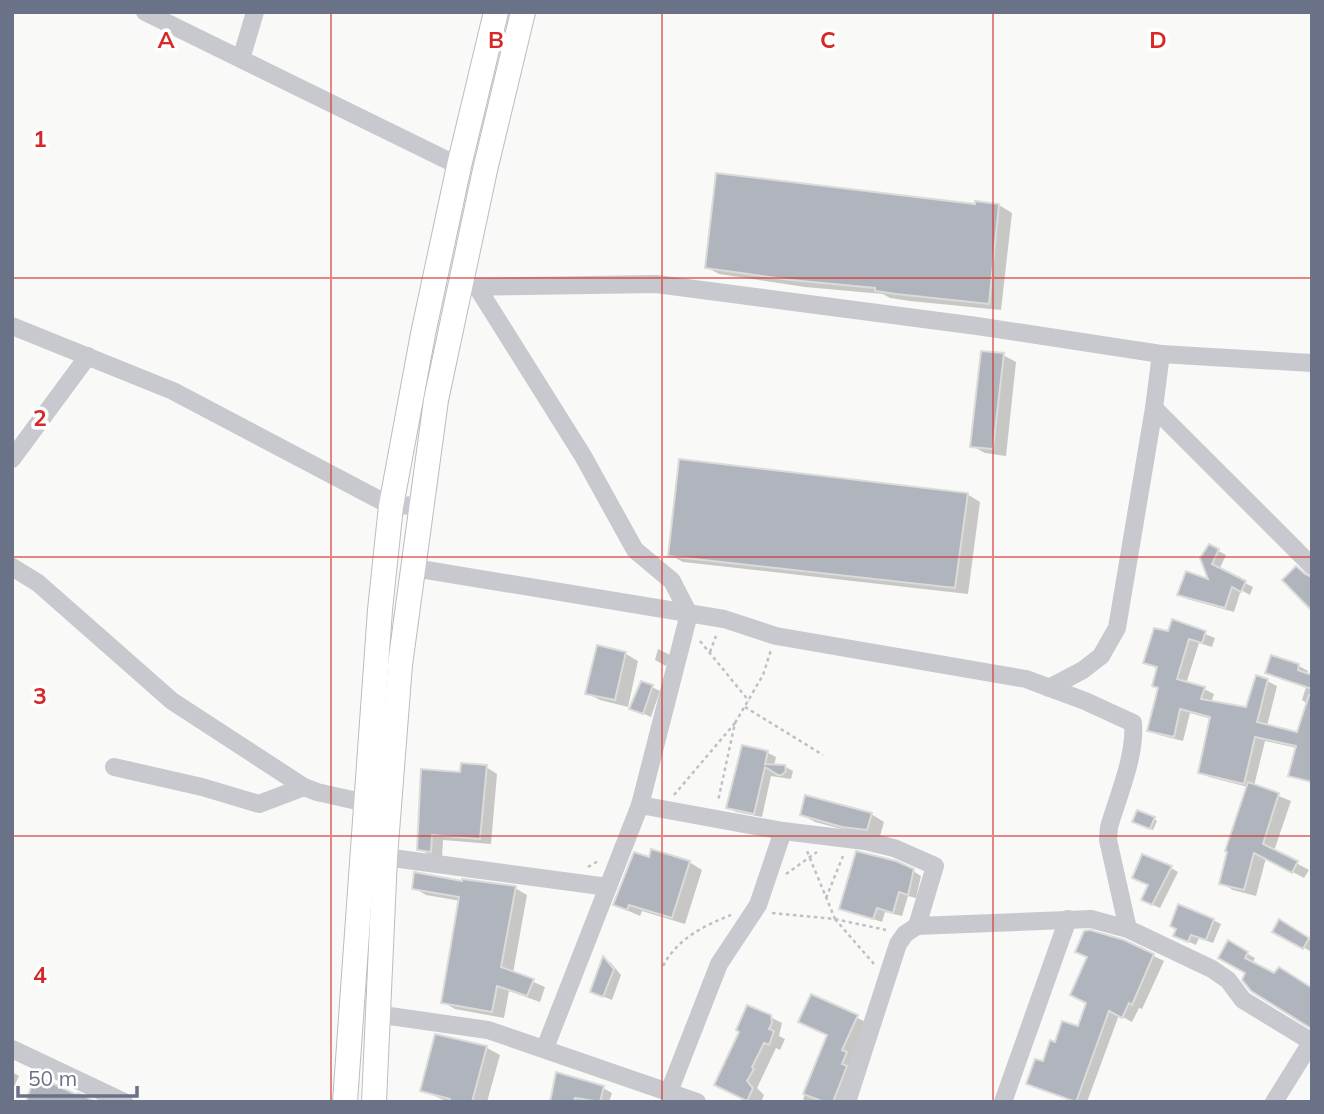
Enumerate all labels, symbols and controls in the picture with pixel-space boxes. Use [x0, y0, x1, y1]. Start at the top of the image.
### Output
text: A [157, 25, 175, 54]
text: B [488, 25, 504, 54]
text: C [820, 25, 836, 54]
text: D [1149, 25, 1167, 54]
text: 1 [33, 124, 47, 153]
text: 2 [33, 403, 47, 432]
text: 3 [33, 681, 47, 710]
text: 4 [33, 960, 47, 989]
scale bar [18, 1054, 136, 1098]
text: 50 m [28, 1065, 77, 1091]

